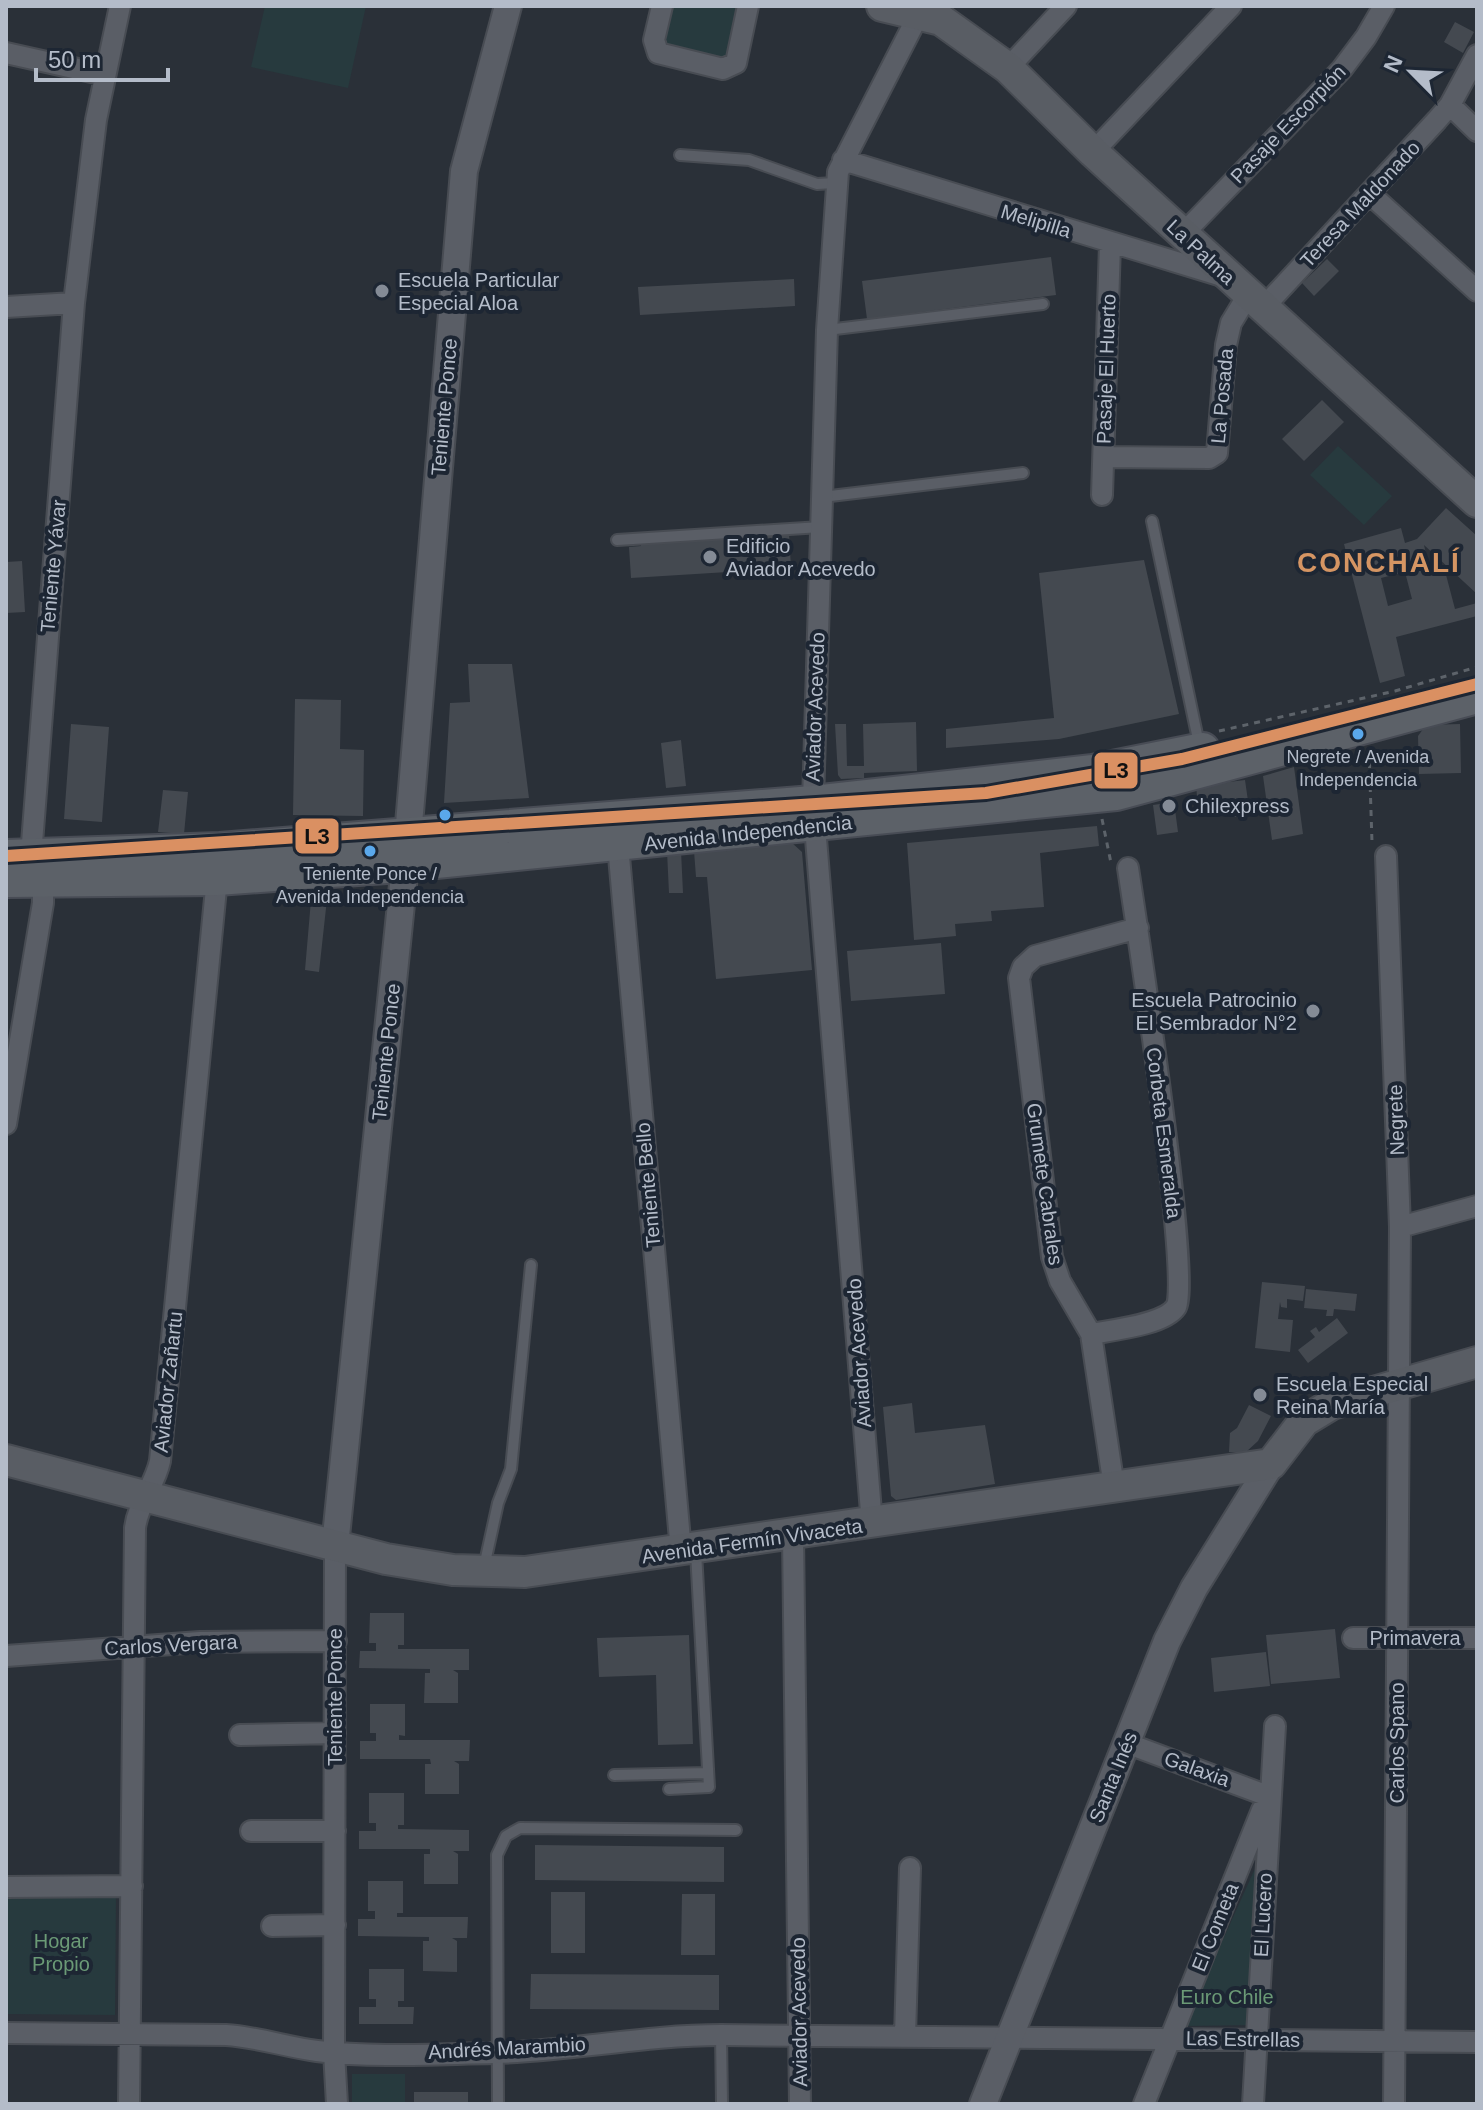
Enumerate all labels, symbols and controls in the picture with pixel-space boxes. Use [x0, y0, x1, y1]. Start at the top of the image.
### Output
scale bar [36, 32, 168, 82]
north arrow [1371, 32, 1451, 112]
text: 50 m [48, 46, 101, 73]
text: N [1379, 52, 1408, 76]
street label: Pasaje Escorpión [1226, 60, 1350, 188]
street label: Teresa Maldonado [1296, 136, 1424, 272]
street label: Melipilla [998, 200, 1075, 242]
street label: La Palma [1163, 215, 1240, 289]
place label: Escuela Particular Especial Aloa [398, 269, 560, 314]
marker: Escuela Particular Especial Aloa [373, 282, 391, 300]
street label: Pasaje El Huerto [1092, 294, 1120, 444]
street label: Teniente Ponce [427, 337, 461, 477]
street label: La Posada [1207, 347, 1237, 445]
street label: Teniente Yávar [36, 498, 70, 633]
place label: Edificio Aviador Acevedo [726, 535, 876, 580]
district label: CONCHALÍ [1297, 547, 1461, 578]
marker: Edificio Aviador Acevedo [701, 548, 719, 566]
street label: Aviador Acevedo [801, 632, 829, 782]
marker: Negrete / Avenida Independencia [1350, 726, 1366, 742]
place label: Negrete / Avenida Independencia [1287, 747, 1430, 790]
line badge: L3 [1093, 751, 1139, 790]
text: L3 [1103, 758, 1129, 783]
place label: Chilexpress [1185, 795, 1289, 817]
marker: Chilexpress [1160, 797, 1178, 815]
unlabelled marker [437, 807, 453, 823]
street label: Avenida Independencia [643, 811, 854, 855]
line badge: L3 [294, 817, 340, 855]
text: L3 [304, 824, 330, 849]
marker: Teniente Ponce / Avenida Independencia [362, 843, 378, 859]
place label: Teniente Ponce / Avenida Independencia [276, 864, 465, 907]
street label: Teniente Ponce [368, 982, 404, 1122]
place label: Escuela Patrocinio El Sembrador N°2 [1131, 989, 1297, 1034]
marker: Escuela Patrocinio El Sembrador N°2 [1304, 1002, 1322, 1020]
street label: Corbeta Esmeralda [1143, 1046, 1186, 1221]
street label: Negrete [1384, 1084, 1408, 1156]
street label: Grumete Cabrales [1023, 1102, 1067, 1266]
street label: Teniente Bello [632, 1121, 664, 1249]
street label: Aviador Acevedo [843, 1278, 875, 1428]
street label: Aviador Zañartu [150, 1310, 186, 1454]
place label: Escuela Especial Reina María [1276, 1373, 1428, 1418]
marker: Escuela Especial Reina María [1251, 1386, 1269, 1404]
street label: Avenida Fermín Vivaceta [640, 1514, 865, 1567]
street label: Primavera [1369, 1627, 1461, 1649]
street label: Teniente Ponce [324, 1628, 346, 1766]
street label: Carlos Vergara [104, 1630, 239, 1659]
street label: Carlos Spano [1386, 1682, 1408, 1804]
street label: Santa Inés [1085, 1729, 1141, 1825]
street label: Galaxia [1161, 1747, 1233, 1791]
street label: El Lucero [1250, 1872, 1276, 1958]
street label: El Cometa [1187, 1879, 1243, 1974]
park label: Hogar Propio [32, 1930, 90, 1975]
street label: Aviador Acevedo [787, 1937, 811, 2087]
park label: Euro Chile [1180, 1986, 1274, 2008]
street label: Las Estrellas [1186, 2027, 1300, 2051]
street label: Andrés Marambio [428, 2033, 586, 2063]

